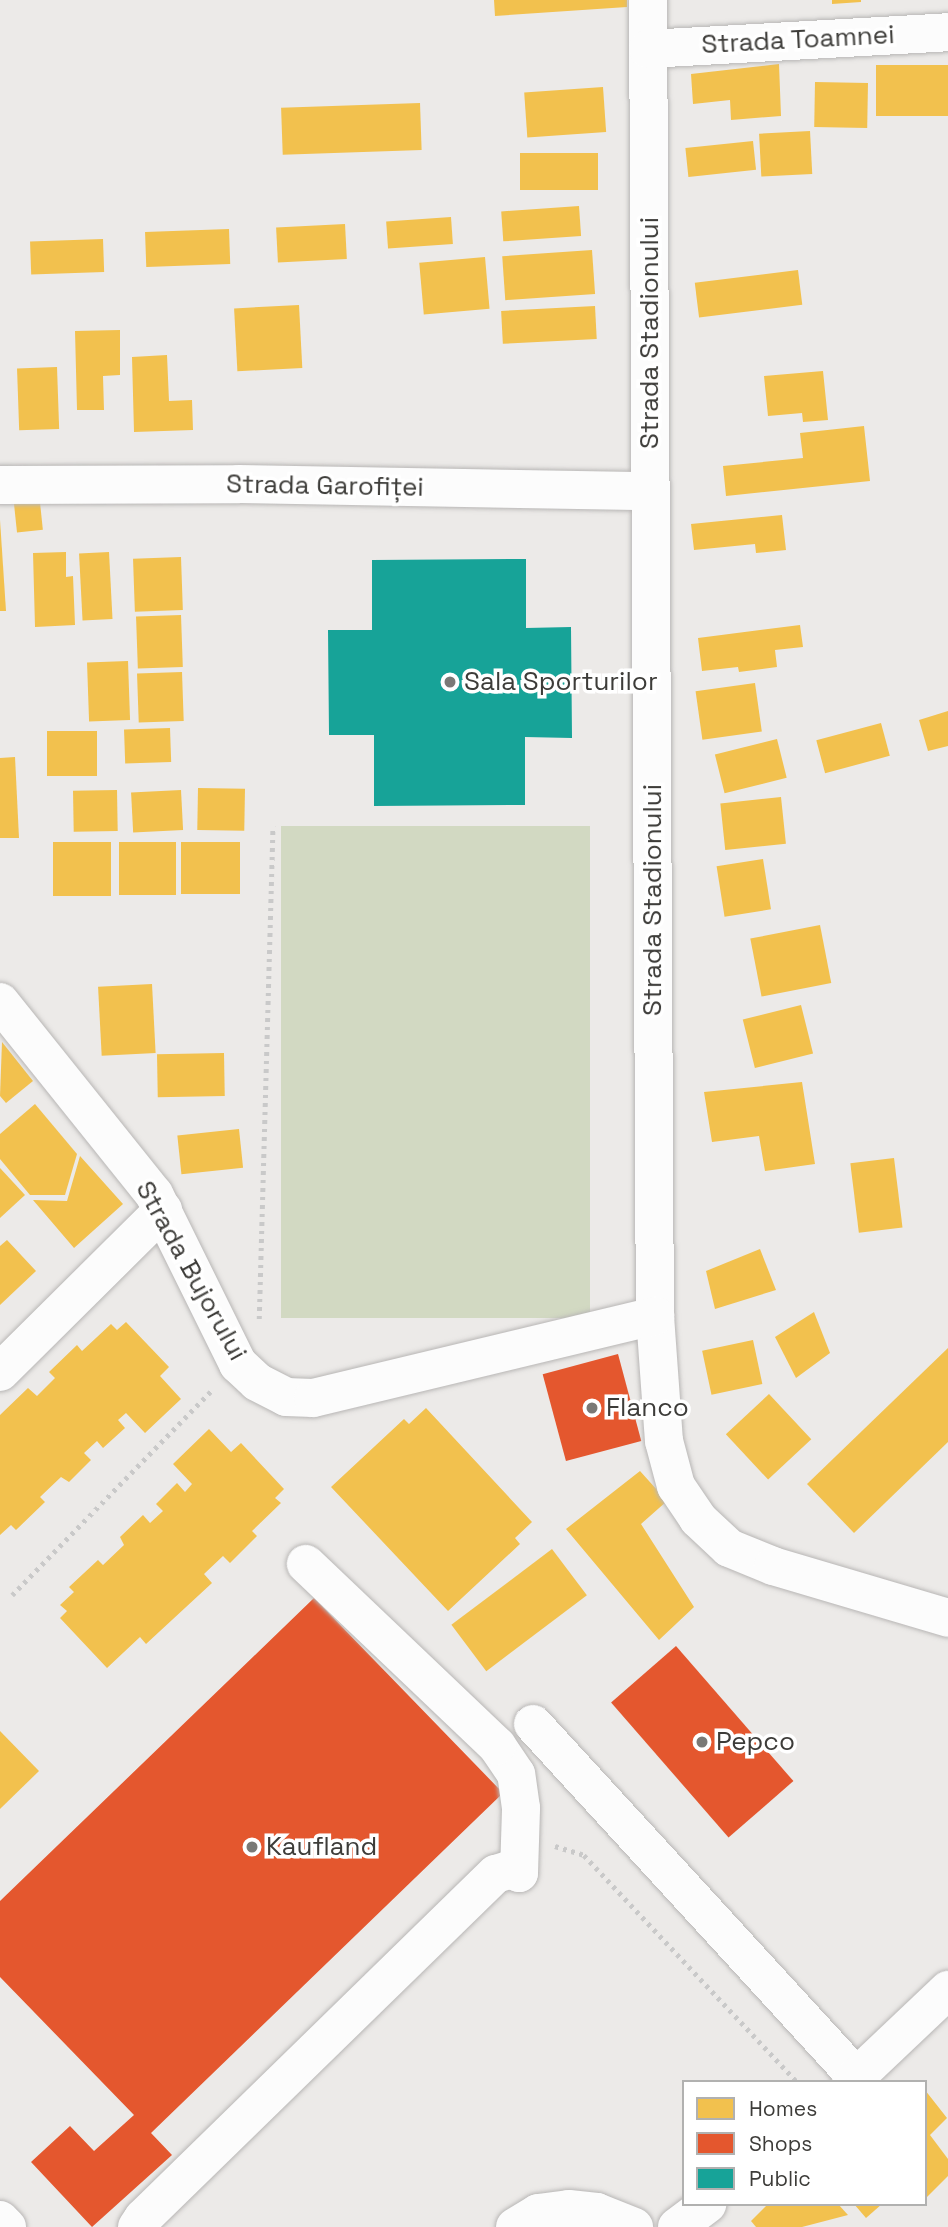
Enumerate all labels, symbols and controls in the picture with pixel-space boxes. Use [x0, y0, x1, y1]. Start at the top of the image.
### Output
street label: Strada Toamnei [700, 19, 896, 61]
street label: Strada Stadionului [634, 217, 666, 449]
street label: Strada Garofiței [226, 469, 424, 503]
place label: Sala Sporturilor [464, 666, 658, 698]
marker: Sala Sporturilor [442, 674, 458, 690]
street label: Strada Stadionului [637, 784, 669, 1016]
street label: Strada Bujorului [129, 1176, 253, 1366]
place label: Flanco [606, 1392, 689, 1424]
marker: Flanco [584, 1400, 600, 1416]
place label: Pepco [716, 1726, 795, 1758]
marker: Pepco [694, 1734, 710, 1750]
place label: Kaufland [266, 1831, 377, 1863]
marker: Kaufland [244, 1839, 260, 1855]
legend [682, 2080, 927, 2206]
text: Homes [749, 2095, 817, 2122]
text: Shops [749, 2130, 812, 2157]
text: Public [749, 2165, 811, 2192]

